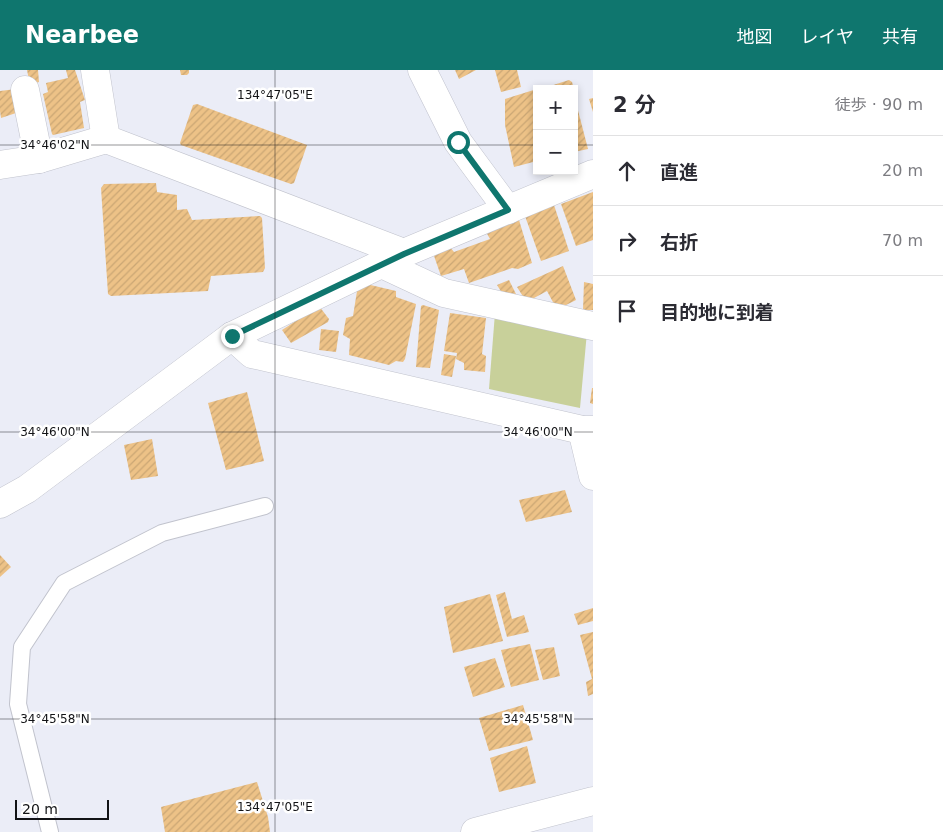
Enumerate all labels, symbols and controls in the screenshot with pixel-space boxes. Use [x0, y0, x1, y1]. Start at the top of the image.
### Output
text: Nearbee [25, 21, 139, 49]
text: 地図 [737, 26, 773, 47]
text: レイヤ [801, 26, 854, 47]
text: 共有 [882, 26, 918, 47]
map controls [533, 85, 578, 175]
button: + [533, 85, 578, 130]
text: 134°47'05"E [237, 88, 313, 102]
text: 2 分 [613, 93, 656, 117]
text: 徒歩 · 90 m [835, 95, 923, 114]
button: − [533, 130, 578, 175]
route start [447, 131, 470, 154]
text: 34°46'02"N [20, 138, 90, 152]
icon: ahead [613, 157, 641, 185]
text: 直進 [660, 161, 698, 183]
text: 20 m [882, 161, 923, 180]
icon: right [613, 227, 641, 255]
text: 右折 [660, 231, 698, 253]
text: 70 m [882, 231, 923, 250]
icon: arrive [613, 297, 641, 325]
text: 目的地に到着 [660, 301, 774, 323]
route end [221, 325, 244, 348]
text: 34°46'00"N [20, 425, 90, 439]
text: 34°46'00"N [503, 425, 573, 439]
text: 34°45'58"N [20, 712, 90, 726]
text: 34°45'58"N [503, 712, 573, 726]
scale bar [15, 797, 109, 820]
text: 134°47'05"E [237, 800, 313, 814]
text: 20 m [22, 801, 58, 817]

